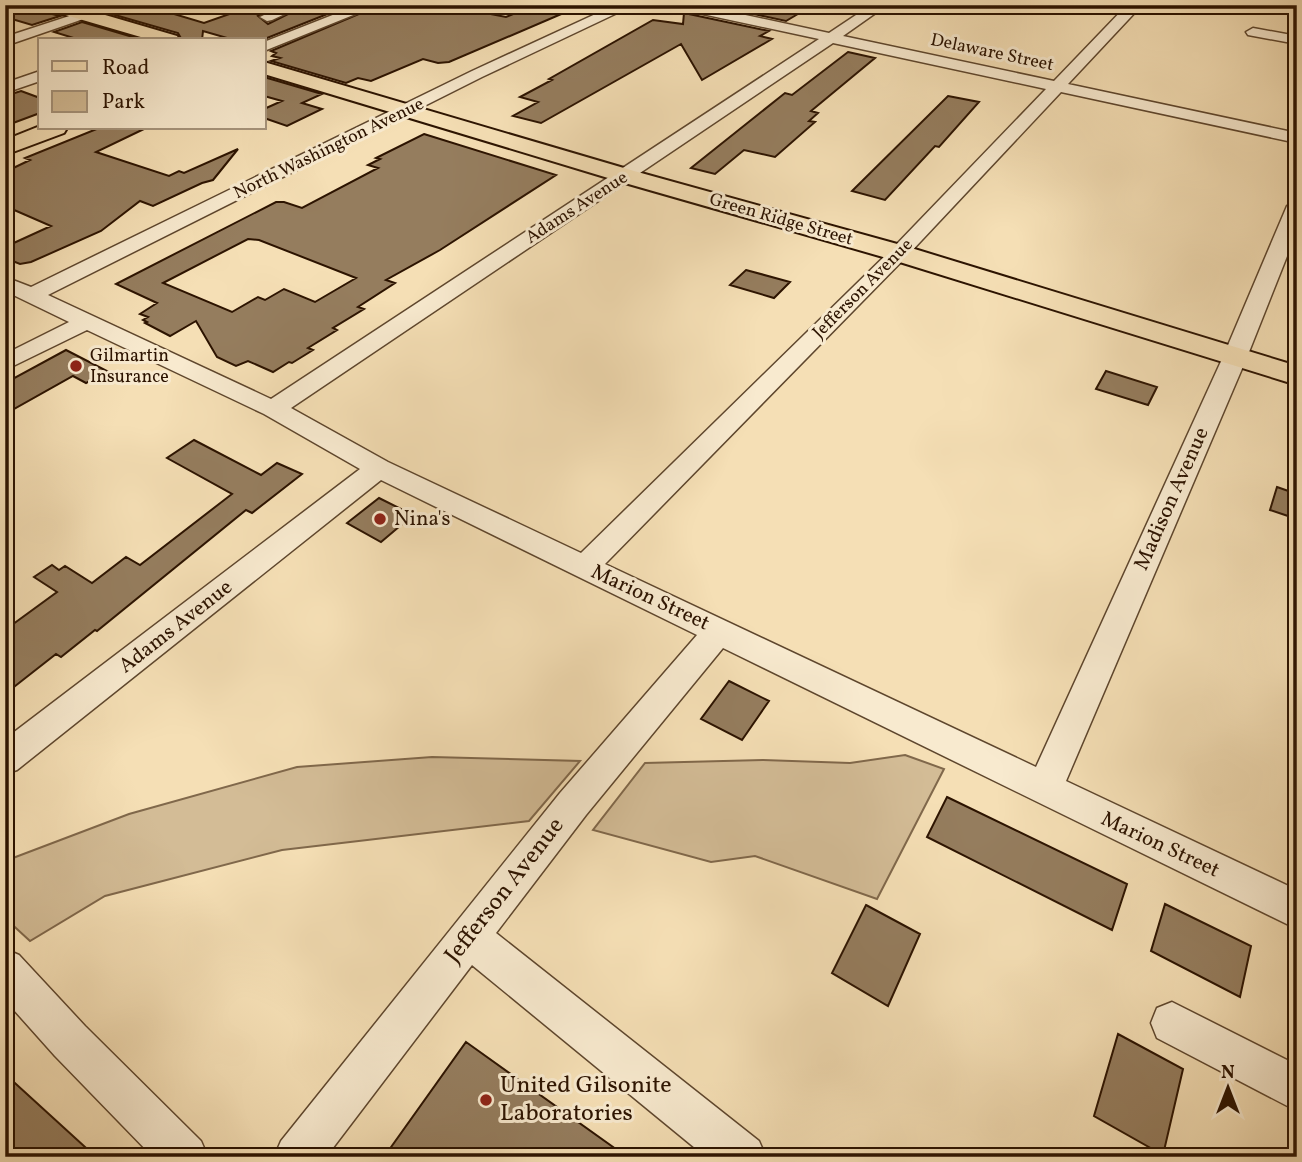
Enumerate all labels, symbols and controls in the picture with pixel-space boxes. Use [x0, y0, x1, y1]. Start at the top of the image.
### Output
street label: Delaware Street [928, 28, 1056, 78]
legend [38, 38, 266, 130]
text: Road [102, 54, 149, 83]
text: Park [102, 88, 145, 117]
street label: North Washington Avenue [230, 92, 428, 206]
street label: Adams Avenue [521, 166, 633, 250]
street label: Green Ridge Street [706, 188, 856, 252]
street label: Jefferson Avenue [807, 233, 919, 345]
place label: Gilmartin Insurance [90, 344, 169, 390]
marker: Gilmartin Insurance [68, 358, 84, 374]
street label: Madison Avenue [1127, 423, 1217, 575]
place label: Nina's [394, 505, 451, 534]
marker: Nina's [372, 511, 388, 527]
street label: Marion Street [586, 558, 714, 638]
street label: Adams Avenue [113, 573, 239, 681]
street label: Marion Street [1096, 805, 1224, 885]
street label: Jefferson Avenue [437, 811, 573, 971]
north arrow [1194, 1054, 1264, 1124]
text: N [1221, 1060, 1235, 1086]
place label: United Gilsonite Laboratories [500, 1069, 672, 1131]
marker: United Gilsonite Laboratories [478, 1092, 494, 1108]

